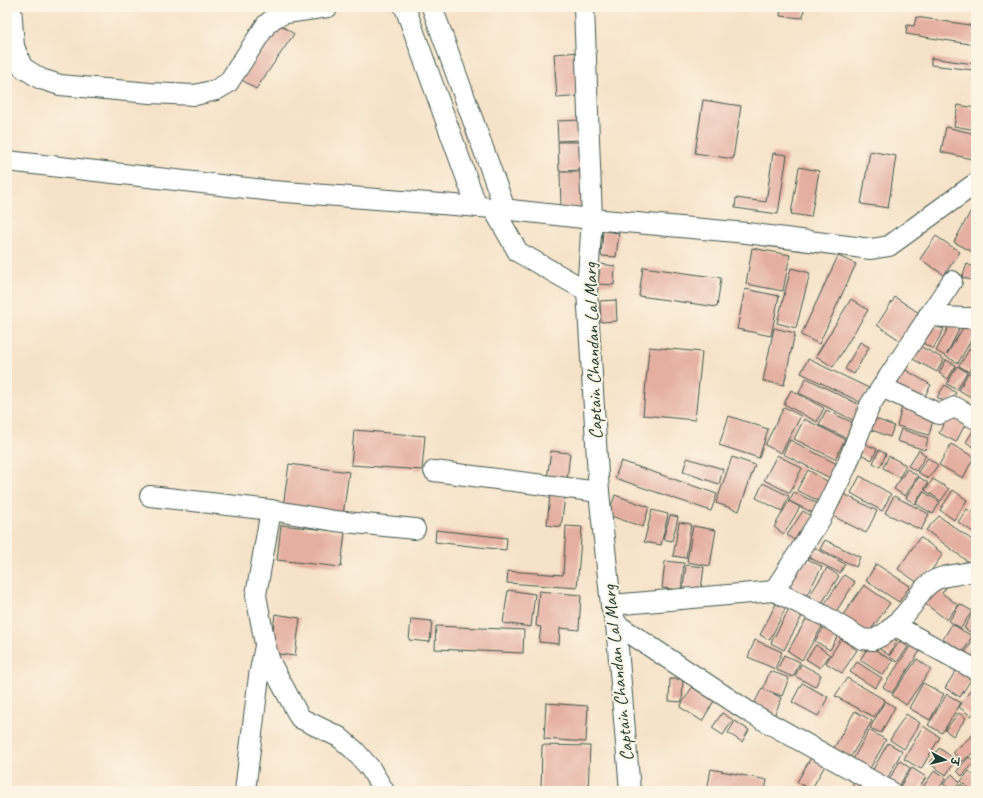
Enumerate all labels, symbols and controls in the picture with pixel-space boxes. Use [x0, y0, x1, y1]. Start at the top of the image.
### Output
street label: Captain Chandan Lal Marg [578, 261, 608, 440]
street label: Captain Chandan Lal Marg [597, 582, 639, 762]
north arrow [925, 740, 965, 780]
text: उ [947, 756, 962, 767]

